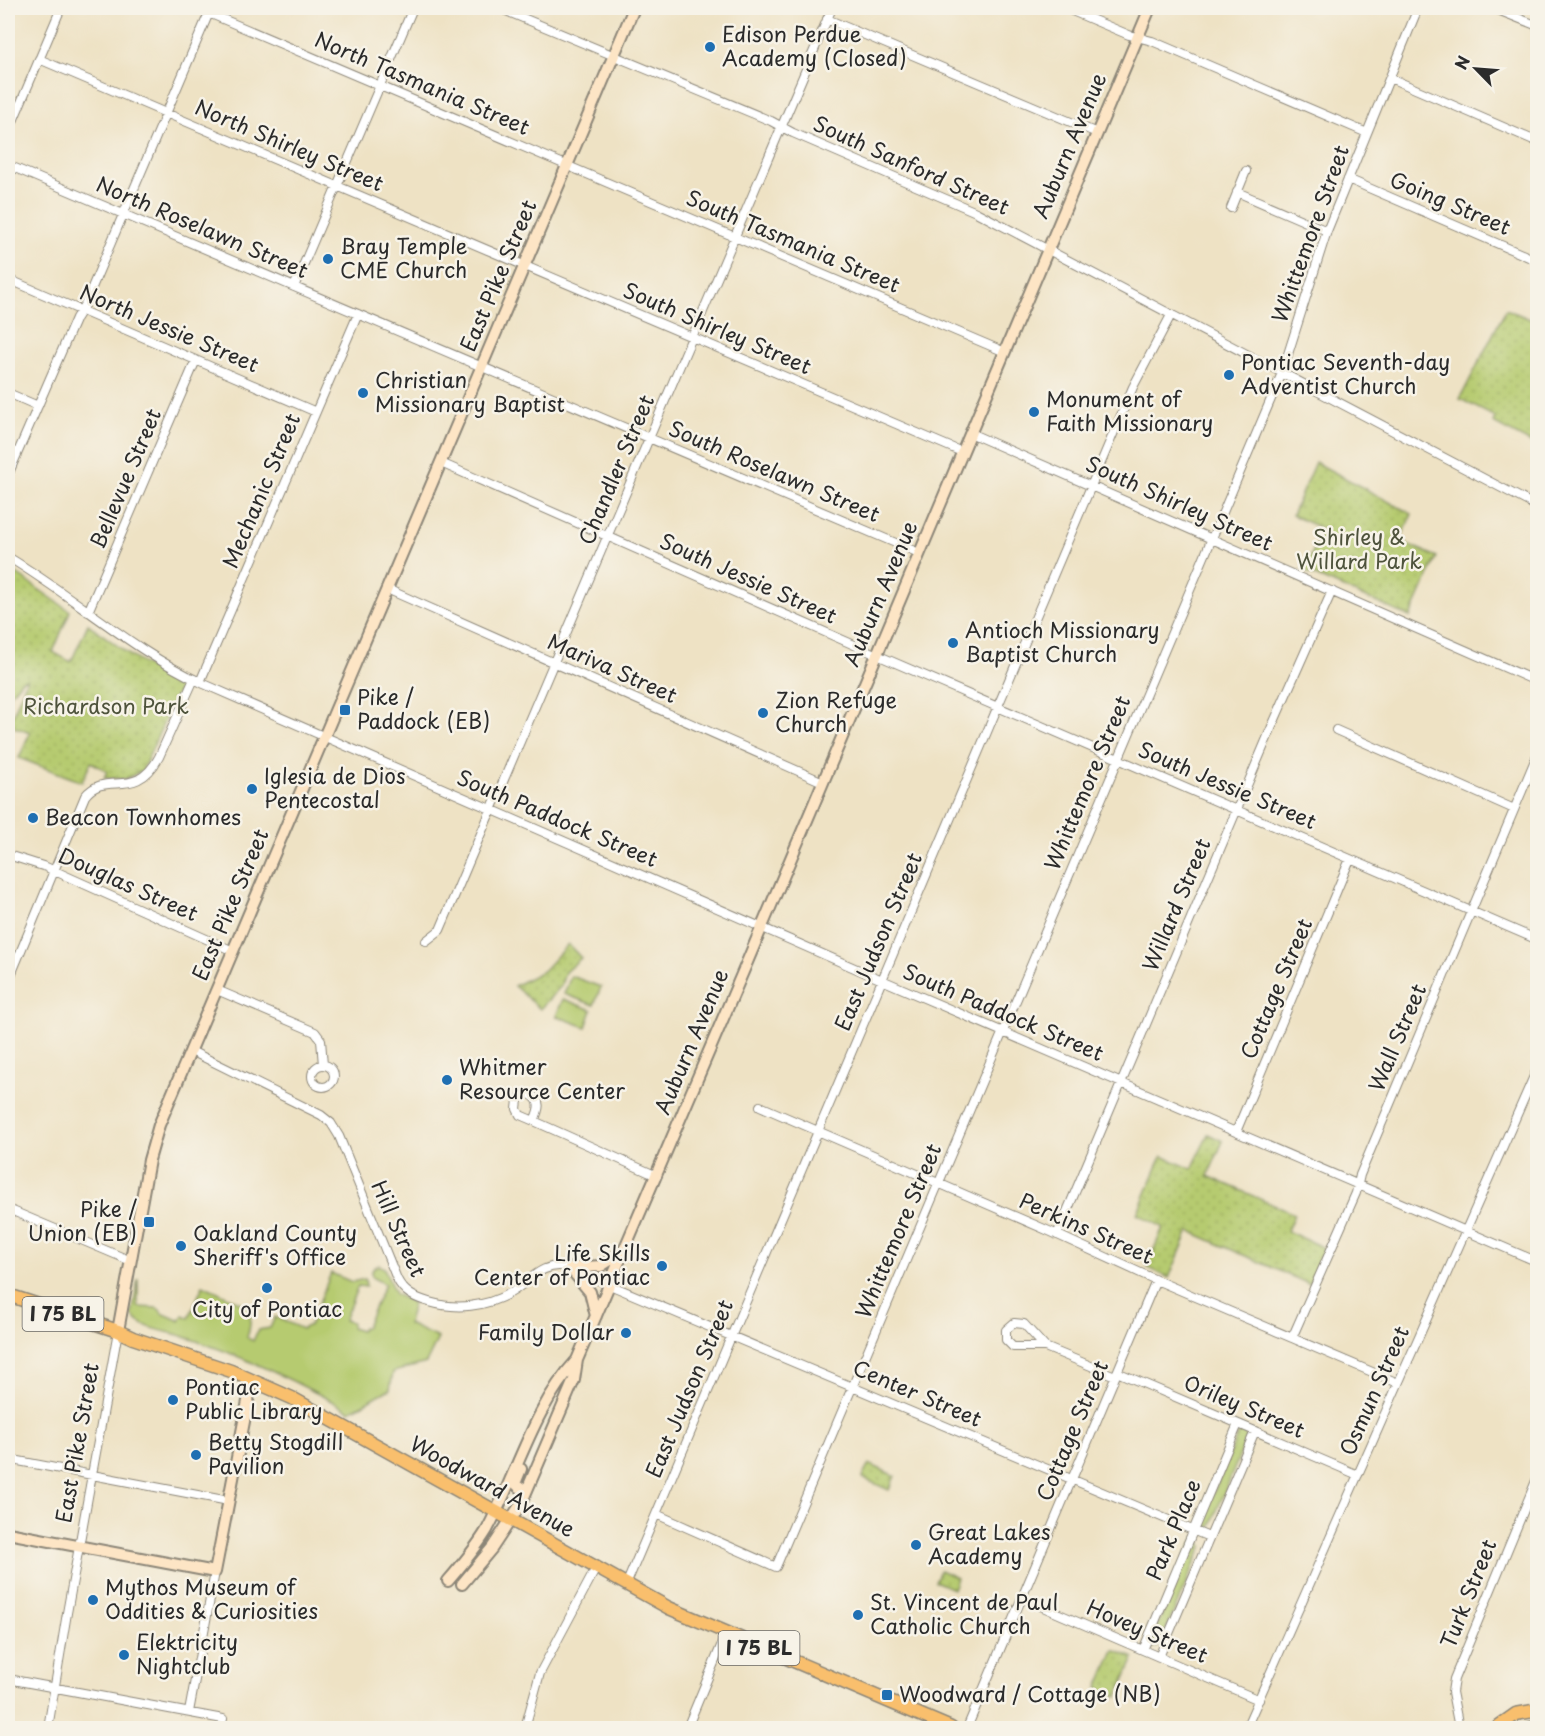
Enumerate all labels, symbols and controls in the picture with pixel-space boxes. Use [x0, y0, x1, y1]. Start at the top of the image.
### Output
place label: Edison Perdue Academy (Closed) [722, 17, 907, 73]
street label: North Tasmania Street [310, 22, 535, 142]
north arrow [1446, 39, 1506, 99]
marker: Edison Perdue Academy (Closed) [703, 40, 717, 54]
text: N [1448, 51, 1475, 73]
street label: Auburn Avenue [1023, 68, 1113, 223]
street label: North Shirley Street [191, 90, 389, 198]
street label: South Sanford Street [809, 107, 1015, 222]
street label: Whittemore Street [1262, 140, 1356, 326]
street label: Going Street [1385, 162, 1516, 242]
street label: North Roselawn Street [92, 167, 314, 285]
street label: South Tasmania Street [682, 181, 906, 300]
street label: East Pike Street [451, 194, 544, 356]
place label: Bray Temple CME Church [340, 229, 468, 285]
marker: Bray Temple CME Church [321, 252, 335, 266]
street label: South Shirley Street [619, 273, 817, 381]
street label: North Jessie Street [75, 275, 264, 379]
place label: Pontiac Seventh-day Adventist Church [1241, 345, 1450, 401]
place label: Christian Missionary Baptist [375, 363, 565, 419]
marker: Pontiac Seventh-day Adventist Church [1222, 368, 1236, 382]
place label: Monument of Faith Missionary [1046, 382, 1213, 438]
marker: Christian Missionary Baptist [356, 386, 370, 400]
street label: Chandler Street [569, 389, 661, 549]
street label: Bellevue Street [80, 403, 168, 553]
marker: Monument of Faith Missionary [1027, 405, 1041, 419]
street label: Mechanic Street [213, 408, 307, 573]
street label: South Roselawn Street [664, 411, 885, 529]
street label: South Shirley Street [1081, 447, 1278, 558]
street label: Auburn Avenue [834, 516, 924, 671]
park label: Shirley & Willard Park [1296, 520, 1422, 576]
street label: South Jessie Street [655, 524, 842, 631]
place label: Antioch Missionary Baptist Church [965, 613, 1160, 669]
street label: Mariva Street [543, 624, 683, 710]
marker: Antioch Missionary Baptist Church [946, 636, 960, 650]
place label: Pike / Paddock (EB) [357, 680, 490, 736]
place label: Zion Refuge Church [775, 683, 897, 739]
park label: Richardson Park [23, 689, 189, 721]
street label: Whittemore Street [1035, 690, 1137, 874]
marker: Pike / Paddock (EB) [338, 703, 352, 717]
marker: Zion Refuge Church [756, 706, 770, 720]
street label: South Jessie Street [1134, 732, 1322, 836]
place label: Iglesia de Dios Pentecostal [264, 759, 406, 815]
street label: South Paddock Street [452, 760, 663, 874]
marker: Iglesia de Dios Pentecostal [245, 782, 259, 796]
place label: Beacon Townhomes [45, 800, 241, 832]
marker: Beacon Townhomes [26, 811, 40, 825]
street label: East Pike Street [183, 823, 276, 985]
street label: Willard Street [1133, 833, 1218, 976]
street label: Douglas Street [54, 838, 204, 928]
street label: East Judson Street [825, 847, 929, 1035]
street label: Cottage Street [1231, 913, 1319, 1064]
street label: South Paddock Street [898, 954, 1109, 1068]
street label: Auburn Avenue [645, 964, 735, 1119]
street label: Wall Street [1359, 978, 1433, 1096]
place label: Whitmer Resource Center [459, 1050, 625, 1106]
marker: Whitmer Resource Center [440, 1073, 454, 1087]
street label: Whittemore Street [846, 1138, 948, 1322]
street label: Hill Street [364, 1175, 435, 1282]
street label: Perkins Street [1015, 1183, 1159, 1271]
place label: Pike / Union (EB) [28, 1192, 137, 1248]
marker: Pike / Union (EB) [142, 1215, 156, 1229]
place label: Oakland County Sheriff's Office [193, 1216, 357, 1272]
place label: Life Skills Center of Pontiac [474, 1236, 650, 1292]
marker: Oakland County Sheriff's Office [174, 1239, 188, 1253]
marker: Life Skills Center of Pontiac [655, 1259, 669, 1273]
marker: City of Pontiac [260, 1281, 274, 1295]
place label: City of Pontiac [192, 1292, 342, 1324]
street label: East Judson Street [636, 1294, 740, 1482]
road number: I 75 BL [22, 1297, 104, 1331]
place label: Family Dollar [478, 1315, 615, 1347]
street label: Osmun Street [1330, 1320, 1416, 1460]
marker: Family Dollar [619, 1326, 633, 1340]
street label: Center Street [848, 1351, 987, 1434]
street label: Cottage Street [1027, 1355, 1115, 1506]
street label: East Pike Street [46, 1360, 106, 1525]
street label: Oriley Street [1179, 1365, 1310, 1445]
place label: Pontiac Public Library [185, 1370, 323, 1426]
marker: Pontiac Public Library [166, 1393, 180, 1407]
place label: Betty Stogdill Pavilion [208, 1425, 343, 1481]
street label: Woodward Avenue [405, 1427, 581, 1544]
marker: Betty Stogdill Pavilion [189, 1448, 203, 1462]
street label: Park Place [1137, 1474, 1208, 1585]
place label: Great Lakes Academy [928, 1515, 1051, 1571]
street label: Turk Street [1431, 1534, 1503, 1652]
marker: Great Lakes Academy [909, 1538, 923, 1552]
place label: Mythos Museum of Oddities & Curiosities [105, 1570, 318, 1626]
place label: St. Vincent de Paul Catholic Church [870, 1585, 1058, 1641]
street label: Hovey Street [1082, 1590, 1213, 1670]
marker: Mythos Museum of Oddities & Curiosities [86, 1593, 100, 1607]
marker: St. Vincent de Paul Catholic Church [851, 1608, 865, 1622]
place label: Elektricity Nightclub [136, 1625, 238, 1681]
road number: I 75 BL [718, 1631, 800, 1665]
marker: Elektricity Nightclub [117, 1648, 131, 1662]
place label: Woodward / Cottage (NB) [899, 1677, 1161, 1709]
marker: Woodward / Cottage (NB) [880, 1688, 894, 1702]

